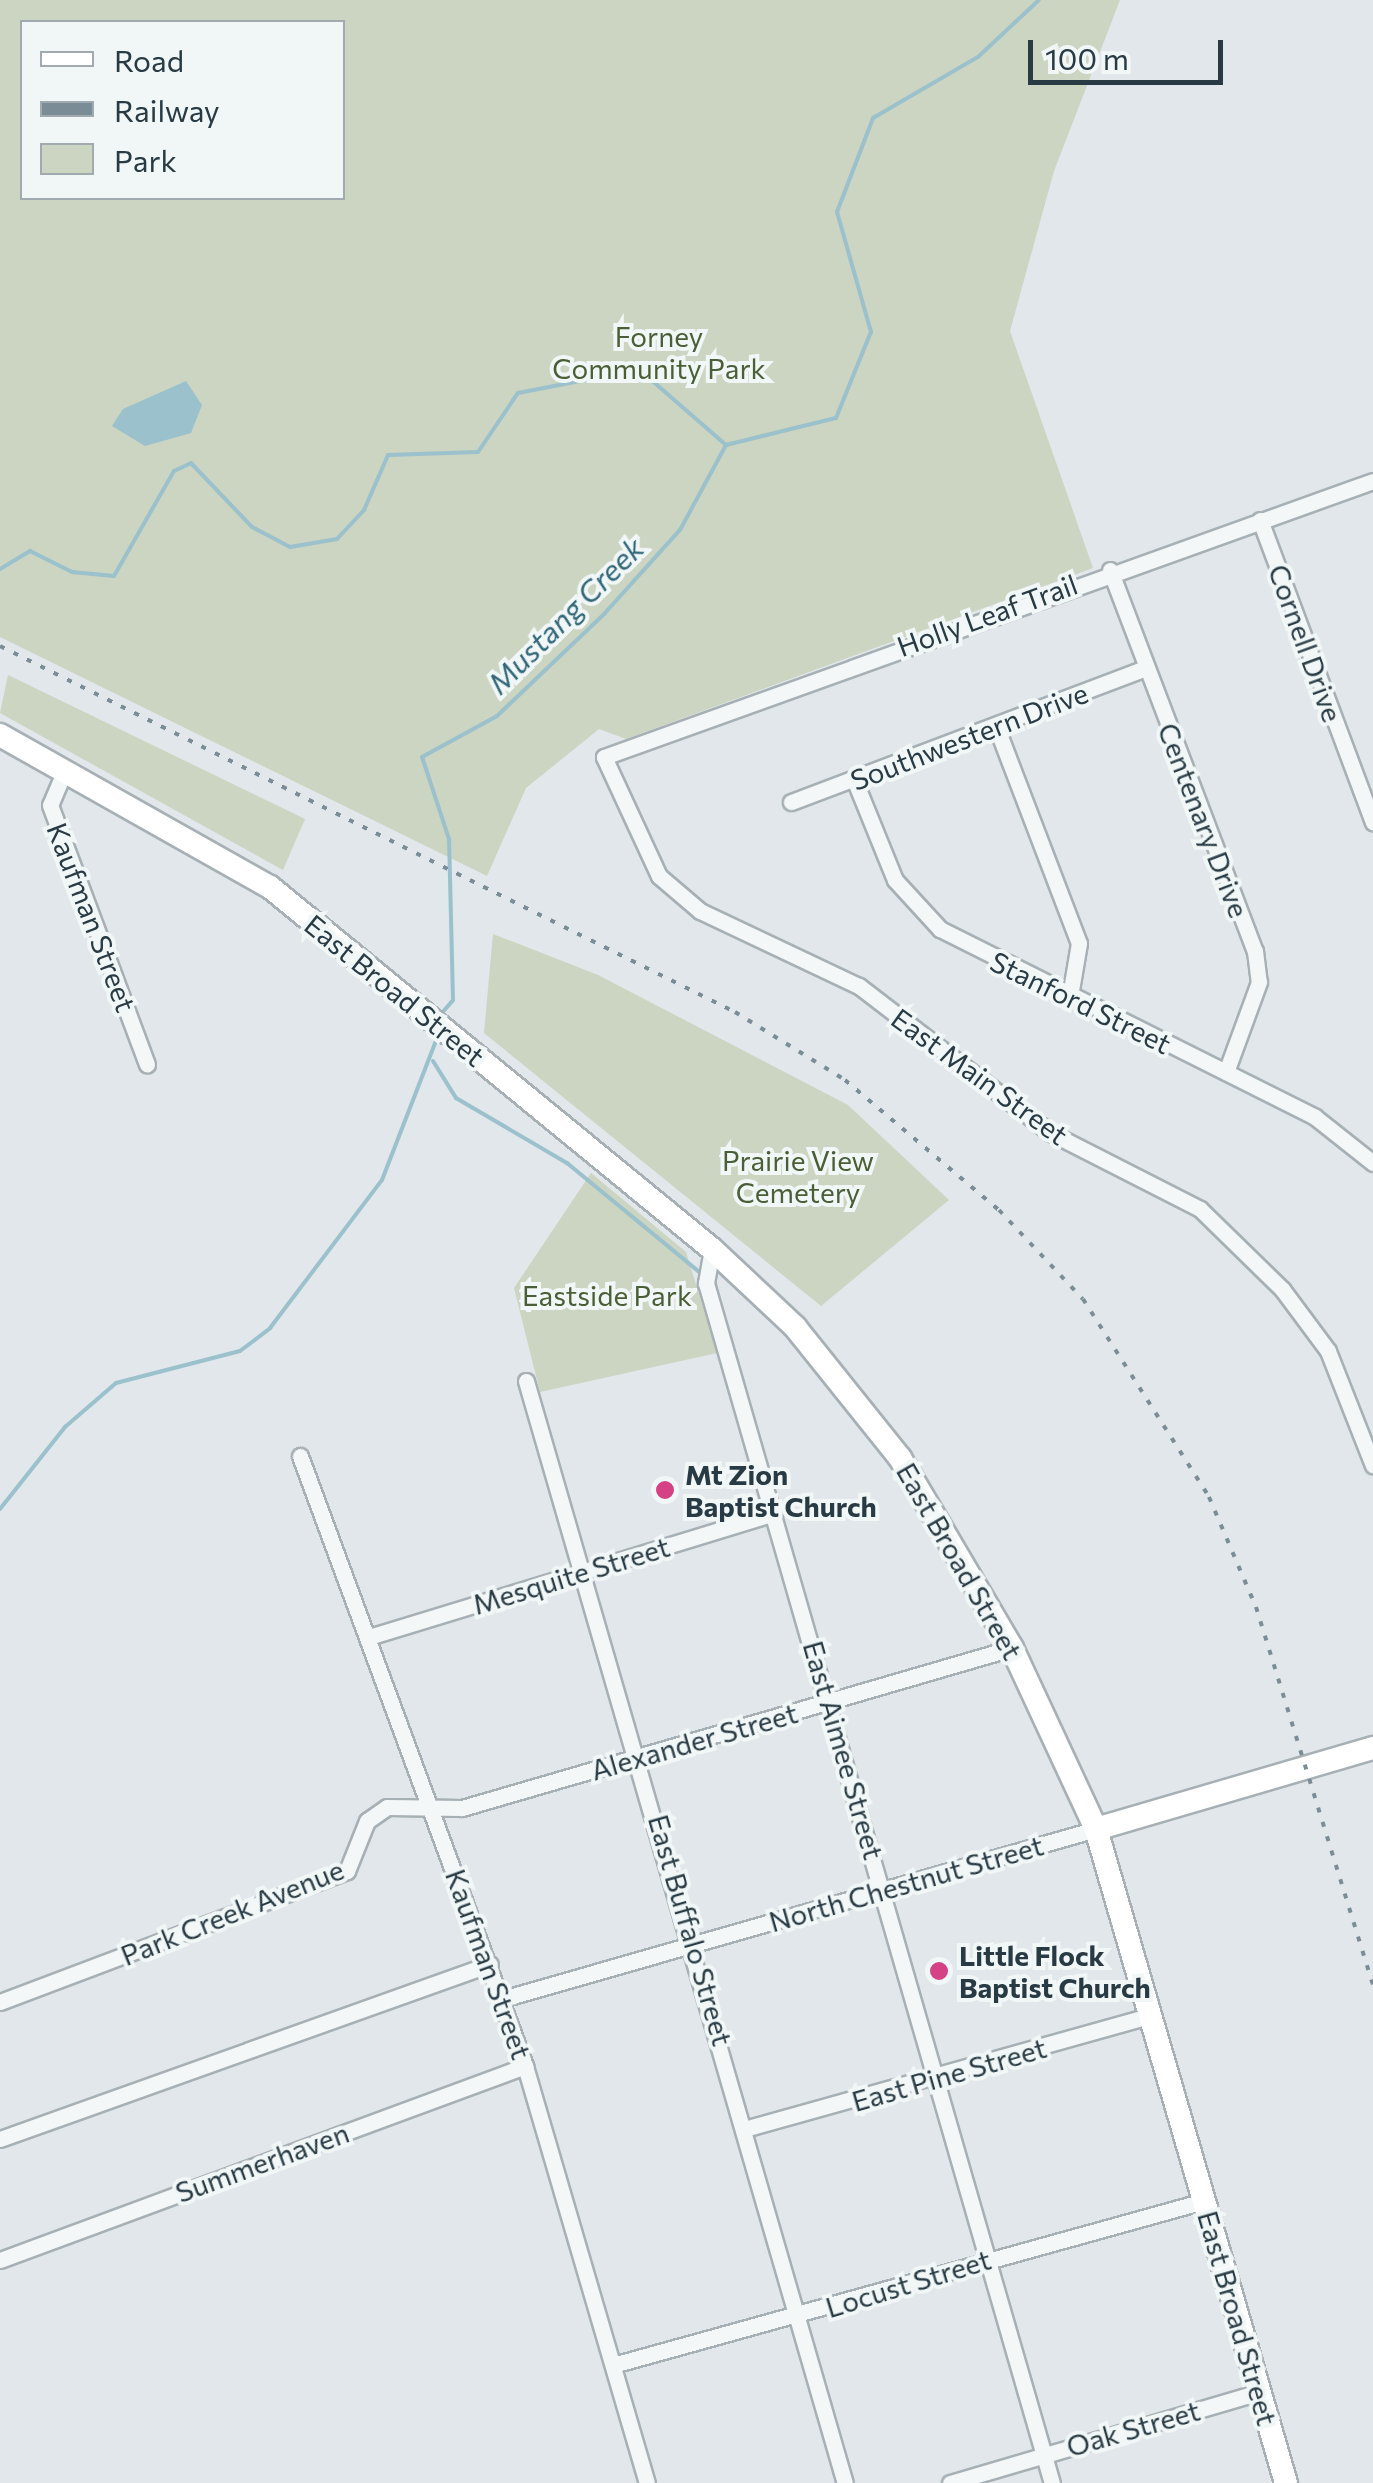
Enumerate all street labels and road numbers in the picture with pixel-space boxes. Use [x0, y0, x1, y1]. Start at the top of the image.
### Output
street label: Cornell Drive [1262, 560, 1350, 726]
street label: Holly Leaf Trail [892, 567, 1082, 663]
street label: Southwestern Drive [846, 675, 1092, 797]
street label: Centenary Drive [1152, 718, 1256, 922]
street label: Kaufman Street [41, 818, 143, 1016]
street label: East Broad Street [298, 907, 492, 1073]
street label: Stanford Street [985, 944, 1177, 1060]
street label: East Main Street [885, 1001, 1075, 1151]
street label: East Broad Street [890, 1457, 1030, 1665]
street label: Mesquite Street [469, 1529, 673, 1621]
street label: East Aimee Street [797, 1637, 891, 1863]
street label: Alexander Street [587, 1695, 801, 1787]
street label: East Buffalo Street [642, 1811, 740, 2049]
street label: North Chestnut Street [765, 1828, 1047, 1938]
street label: Park Creek Avenue [116, 1852, 348, 1972]
street label: Kaufman Street [439, 1864, 539, 2064]
street label: East Pine Street [848, 2030, 1050, 2118]
street label: Summerhaven [171, 2115, 353, 2209]
street label: East Broad Street [1191, 2207, 1285, 2429]
street label: Locust Street [821, 2242, 995, 2324]
street label: Oak Street [1062, 2393, 1204, 2463]

